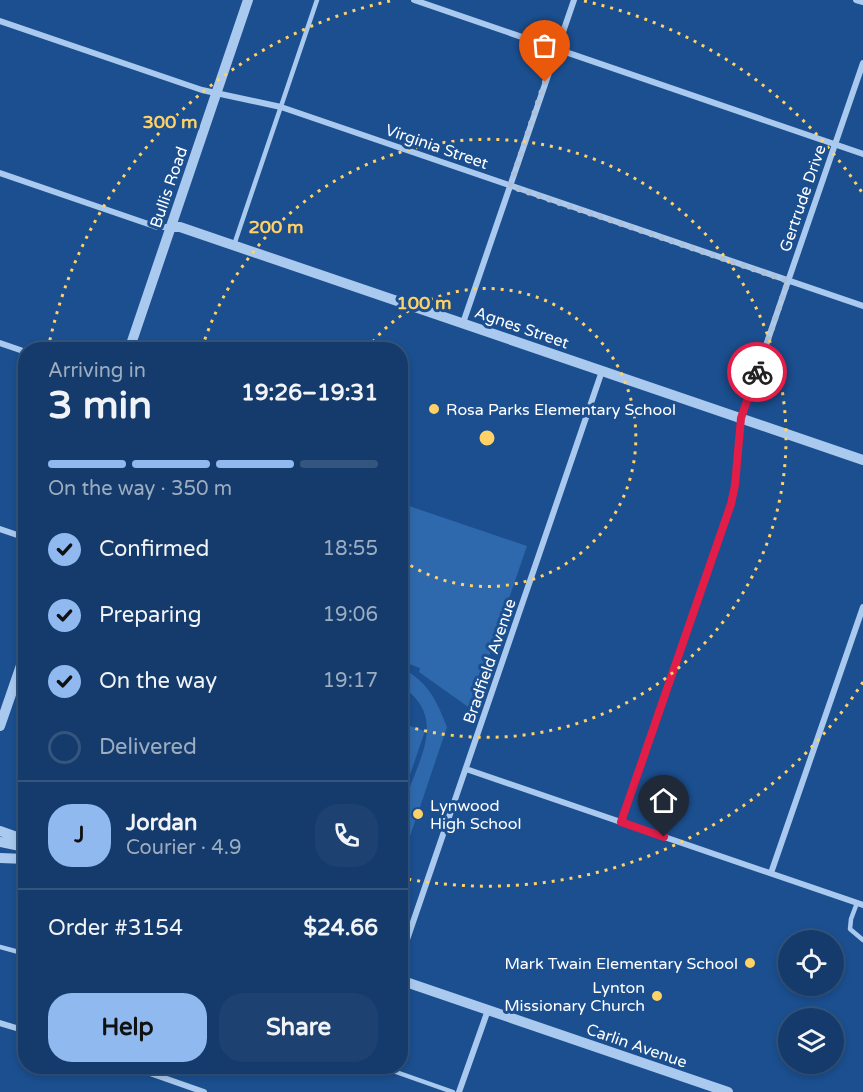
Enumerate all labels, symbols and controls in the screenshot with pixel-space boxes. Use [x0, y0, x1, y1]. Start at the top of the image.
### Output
pin [519, 20, 570, 82]
icon: bag [528, 29, 561, 62]
text: 300 m [142, 111, 198, 133]
street label: Virginia Street [383, 120, 491, 174]
street label: Gertrude Drive [775, 142, 831, 255]
street label: Bullis Road [146, 144, 192, 231]
text: 200 m [248, 216, 304, 238]
text: 100 m [396, 292, 452, 314]
street label: Agnes Street [472, 303, 571, 353]
courier [727, 342, 787, 402]
icon: bike [741, 356, 774, 389]
text: Arriving in [48, 359, 146, 383]
text: 19:26–19:31 [241, 380, 378, 406]
text: 3 min [48, 382, 152, 429]
place label: Rosa Parks Elementary School [446, 400, 676, 420]
marker: Rosa Parks Elementary School [427, 402, 441, 416]
centre of rings [477, 428, 497, 448]
text: On the way · 350 m [48, 477, 232, 501]
icon: check [48, 533, 81, 566]
text: Confirmed [99, 536, 209, 562]
text: 18:55 [323, 537, 378, 561]
street label: Bradfield Avenue [459, 596, 521, 726]
icon: check [48, 599, 81, 632]
text: Preparing [99, 602, 202, 628]
text: 19:06 [323, 603, 378, 627]
icon: check [48, 665, 81, 698]
text: On the way [99, 668, 217, 694]
text: 19:17 [323, 669, 378, 693]
text: Delivered [99, 734, 197, 760]
pin [638, 775, 689, 837]
icon: home [647, 784, 680, 817]
place label: Lynwood High School [430, 796, 521, 834]
button: phone [315, 804, 378, 867]
marker: Lynwood High School [411, 807, 425, 821]
text: Jordan [126, 810, 197, 836]
text: J [74, 822, 85, 848]
text: Courier · 4.9 [126, 836, 241, 860]
text: Order #3154 [48, 915, 183, 941]
text: $24.66 [303, 915, 378, 941]
map controls [778, 930, 844, 1074]
button: locate [778, 930, 844, 996]
place label: Mark Twain Elementary School [504, 954, 738, 974]
marker: Mark Twain Elementary School [743, 956, 757, 970]
place label: Lynton Missionary Church [504, 978, 645, 1016]
marker: Lynton Missionary Church [650, 989, 664, 1003]
button: Help [48, 993, 207, 1062]
button: Share [219, 993, 378, 1062]
button: layers [778, 1008, 844, 1074]
street label: Carlin Avenue [584, 1019, 690, 1073]

